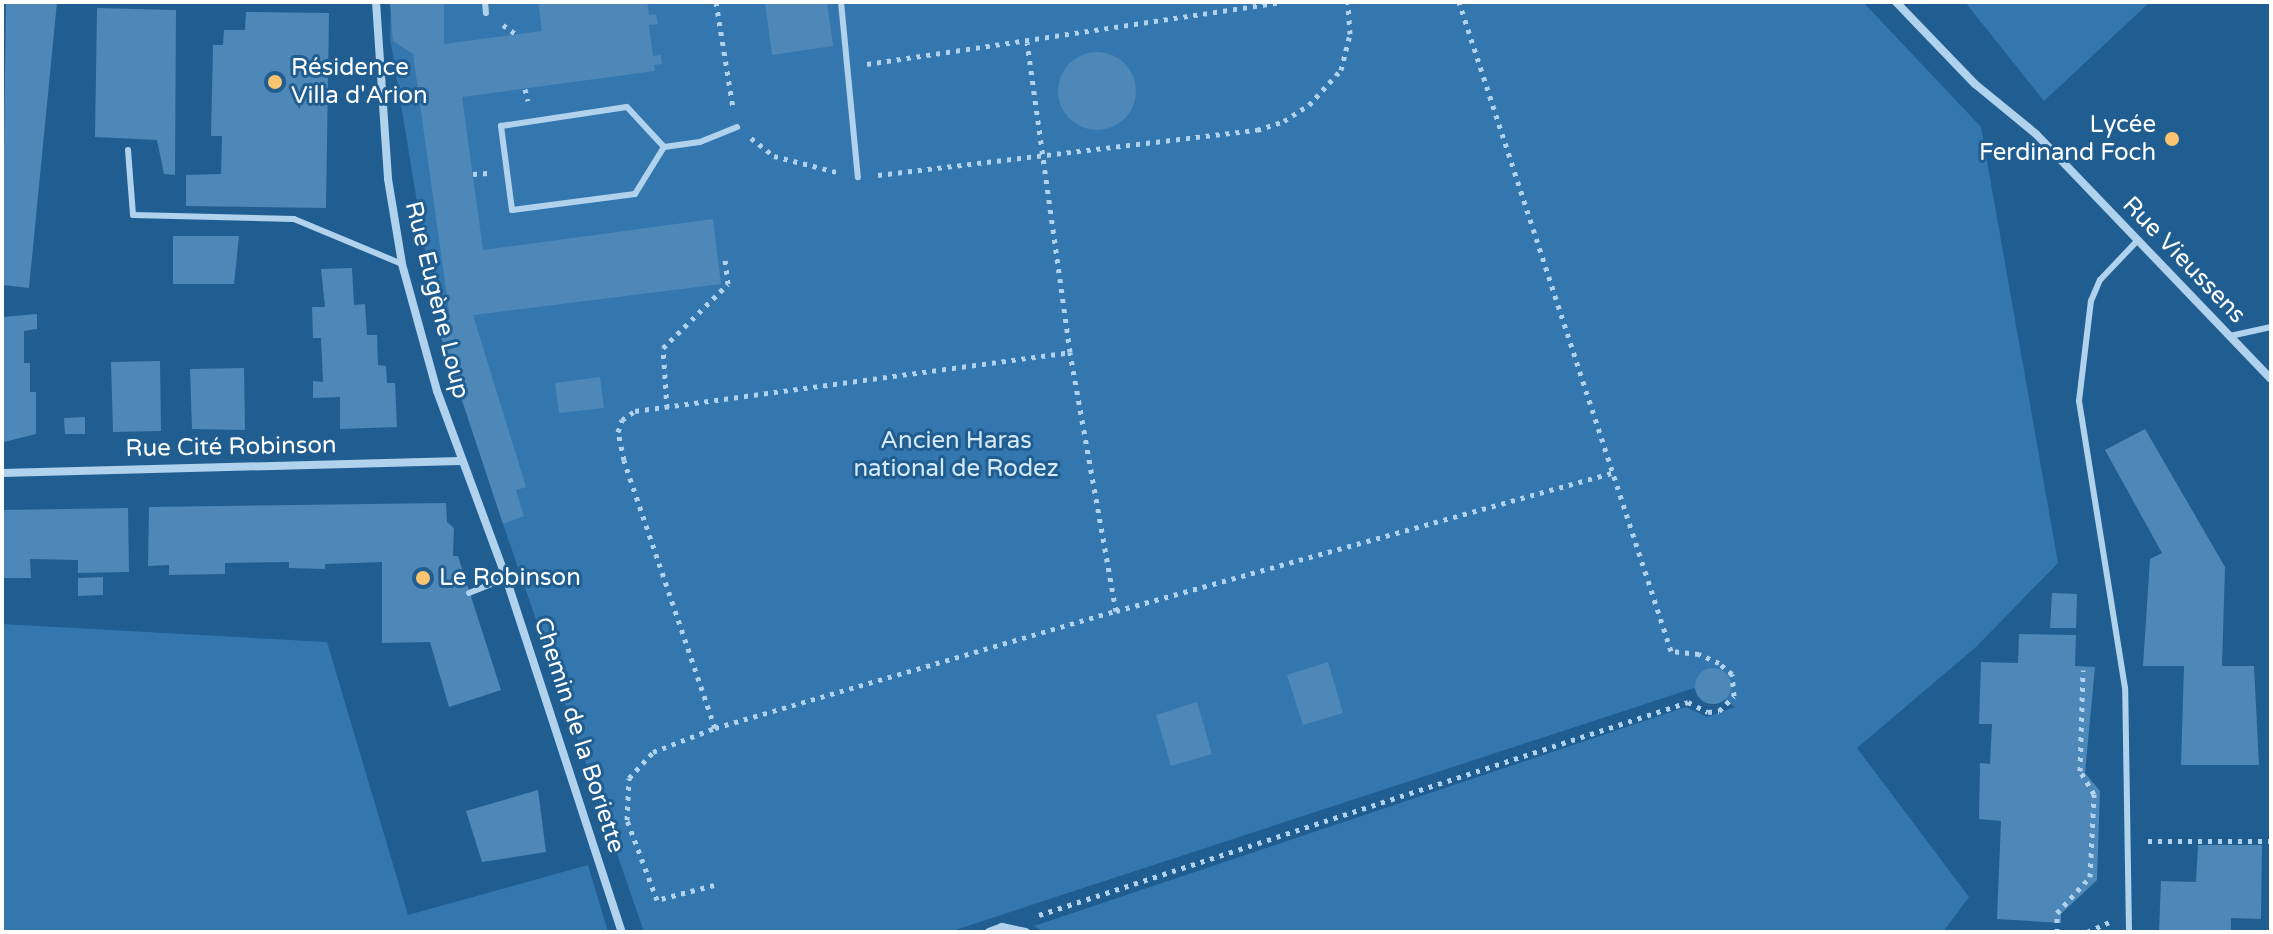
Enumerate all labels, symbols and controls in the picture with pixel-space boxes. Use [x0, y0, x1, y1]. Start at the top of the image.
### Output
place label: Résidence Villa d'Arion [291, 54, 428, 110]
marker: Résidence Villa d'Arion [266, 73, 284, 91]
place label: Lycée Ferdinand Foch [1979, 111, 2156, 167]
marker: Lycée Ferdinand Foch [2163, 130, 2181, 148]
street label: Rue Vieussens [2116, 191, 2252, 329]
street label: Rue Eugène Loup [399, 198, 475, 402]
park label: Ancien Haras national de Rodez [853, 427, 1059, 483]
street label: Rue Cité Robinson [125, 431, 337, 463]
place label: Le Robinson [439, 564, 581, 592]
marker: Le Robinson [414, 569, 432, 587]
street label: Chemin de la Boriette [527, 614, 631, 856]

